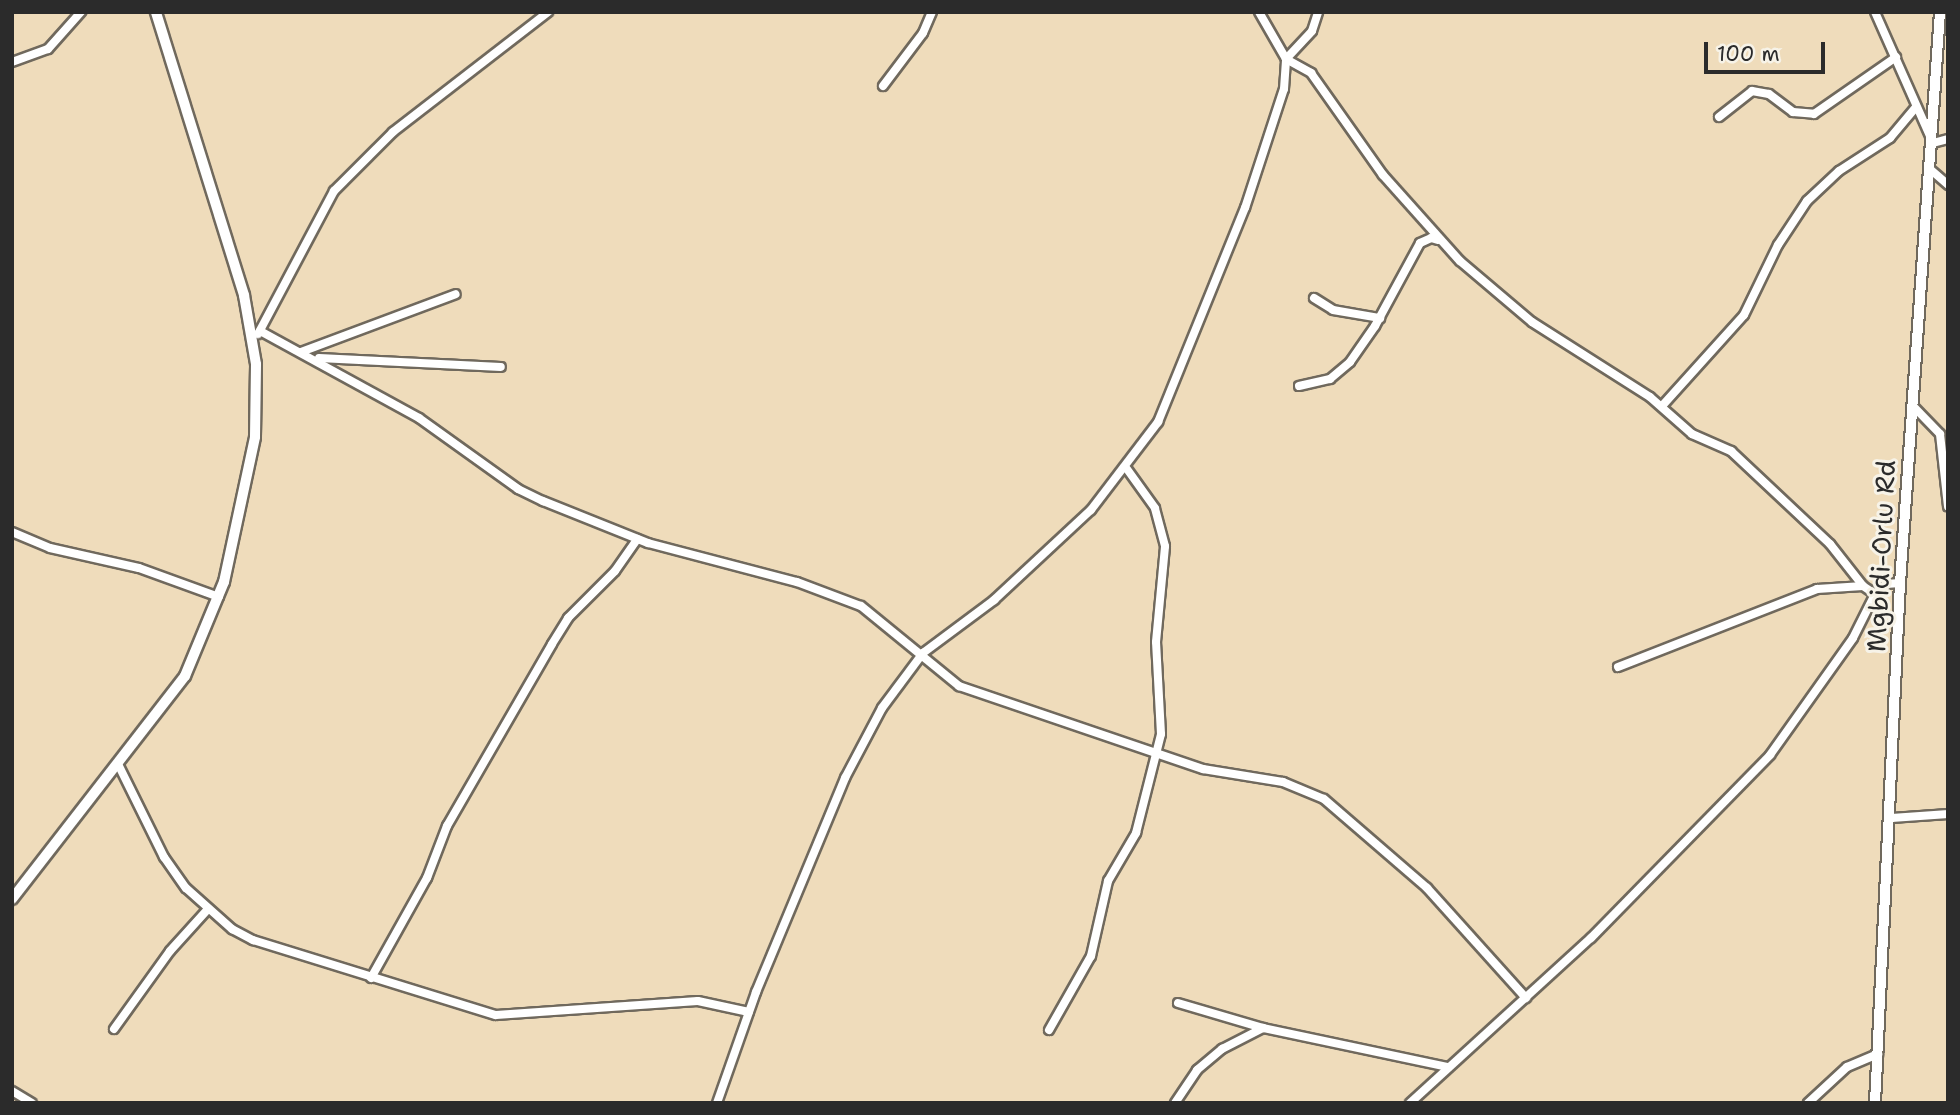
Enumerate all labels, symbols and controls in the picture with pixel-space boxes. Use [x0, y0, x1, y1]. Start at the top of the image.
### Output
scale bar [1708, 28, 1829, 72]
text: 100 m [1717, 40, 1780, 68]
street label: Mgbidi-Orlu Rd [1860, 459, 1902, 653]

